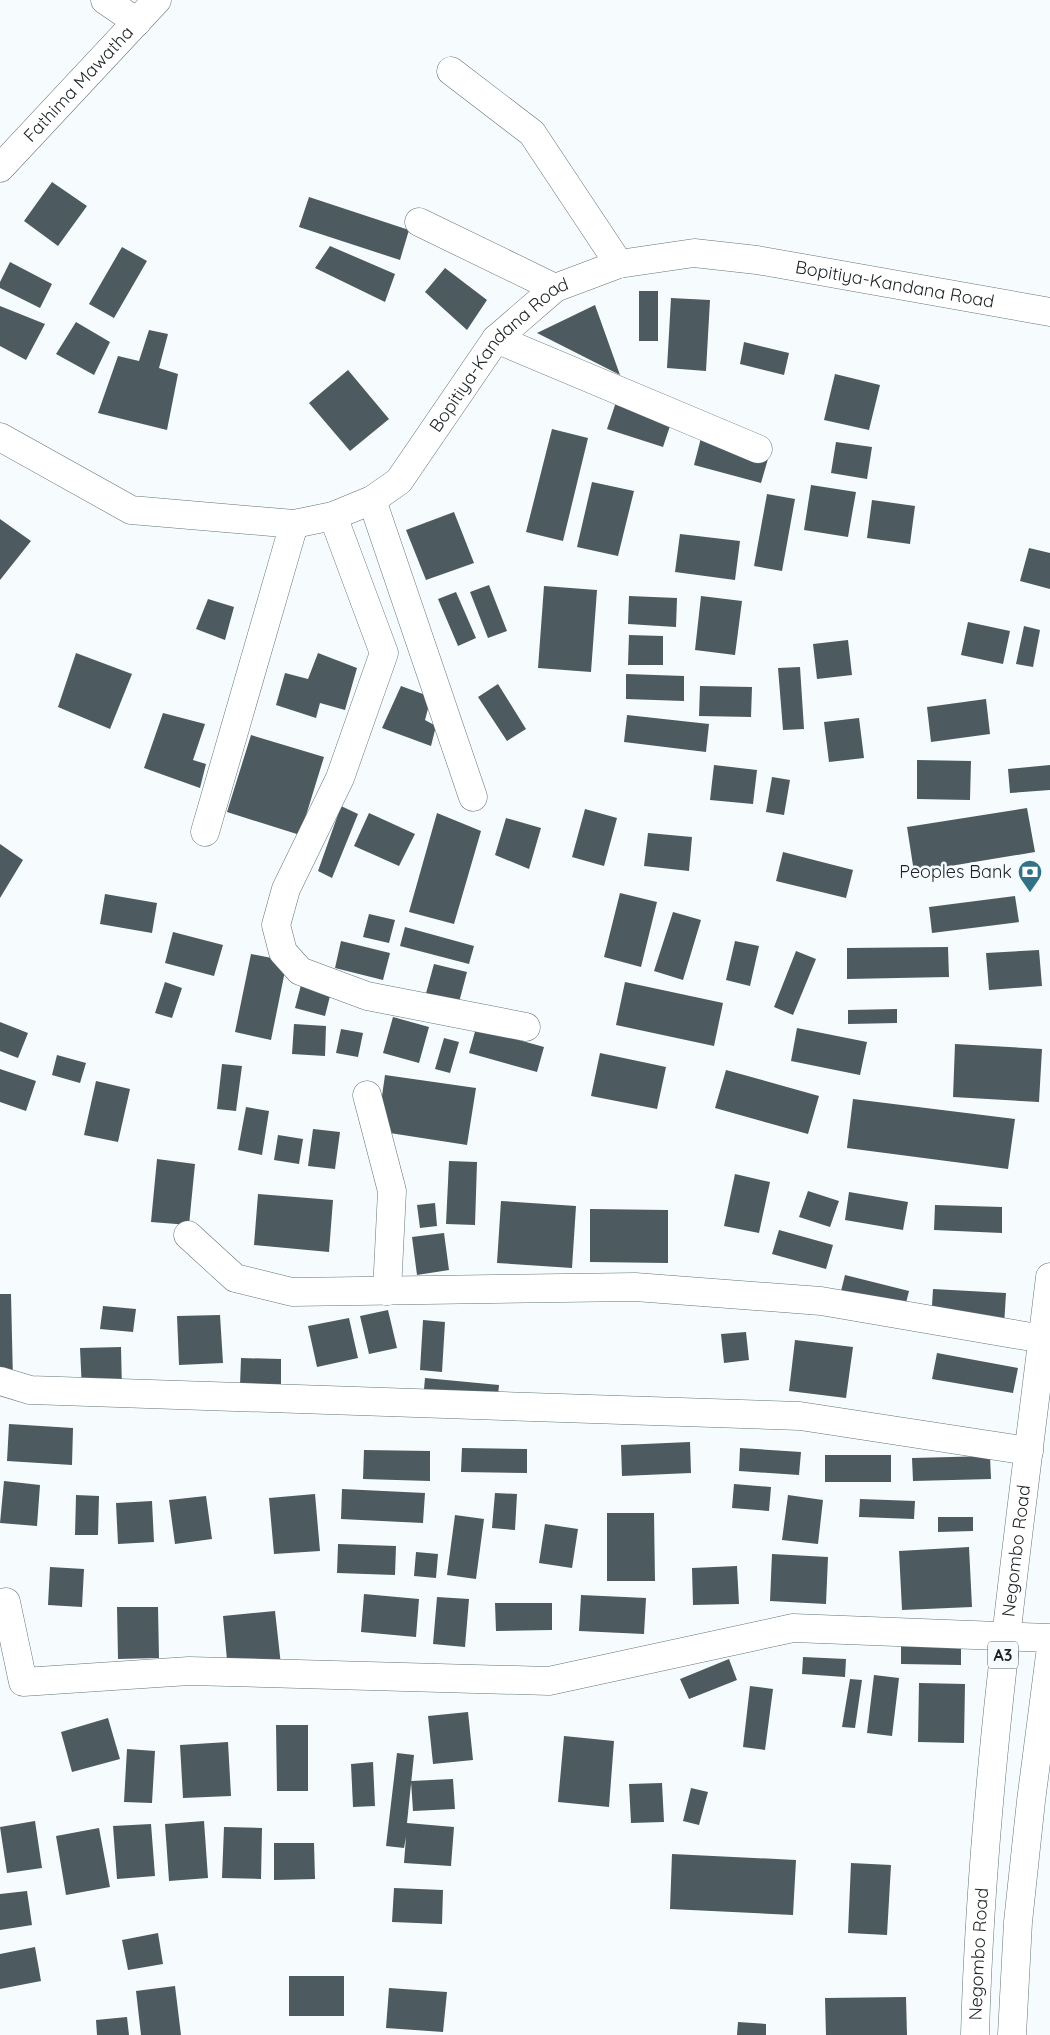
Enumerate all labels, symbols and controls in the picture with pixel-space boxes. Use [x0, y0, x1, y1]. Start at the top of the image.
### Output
street label: Fathima Mawatha [18, 21, 138, 147]
street label: Bopitiya-Kandana Road [794, 255, 996, 313]
street label: Bopitiya-Kandana Road [424, 272, 571, 436]
bank icon: Peoples Bank [1017, 859, 1043, 893]
place label: Peoples Bank [899, 860, 1012, 883]
street label: Negombo Road [996, 1484, 1035, 1618]
road number: A3 [988, 1642, 1018, 1668]
street label: Negombo Road [963, 1887, 993, 2021]

